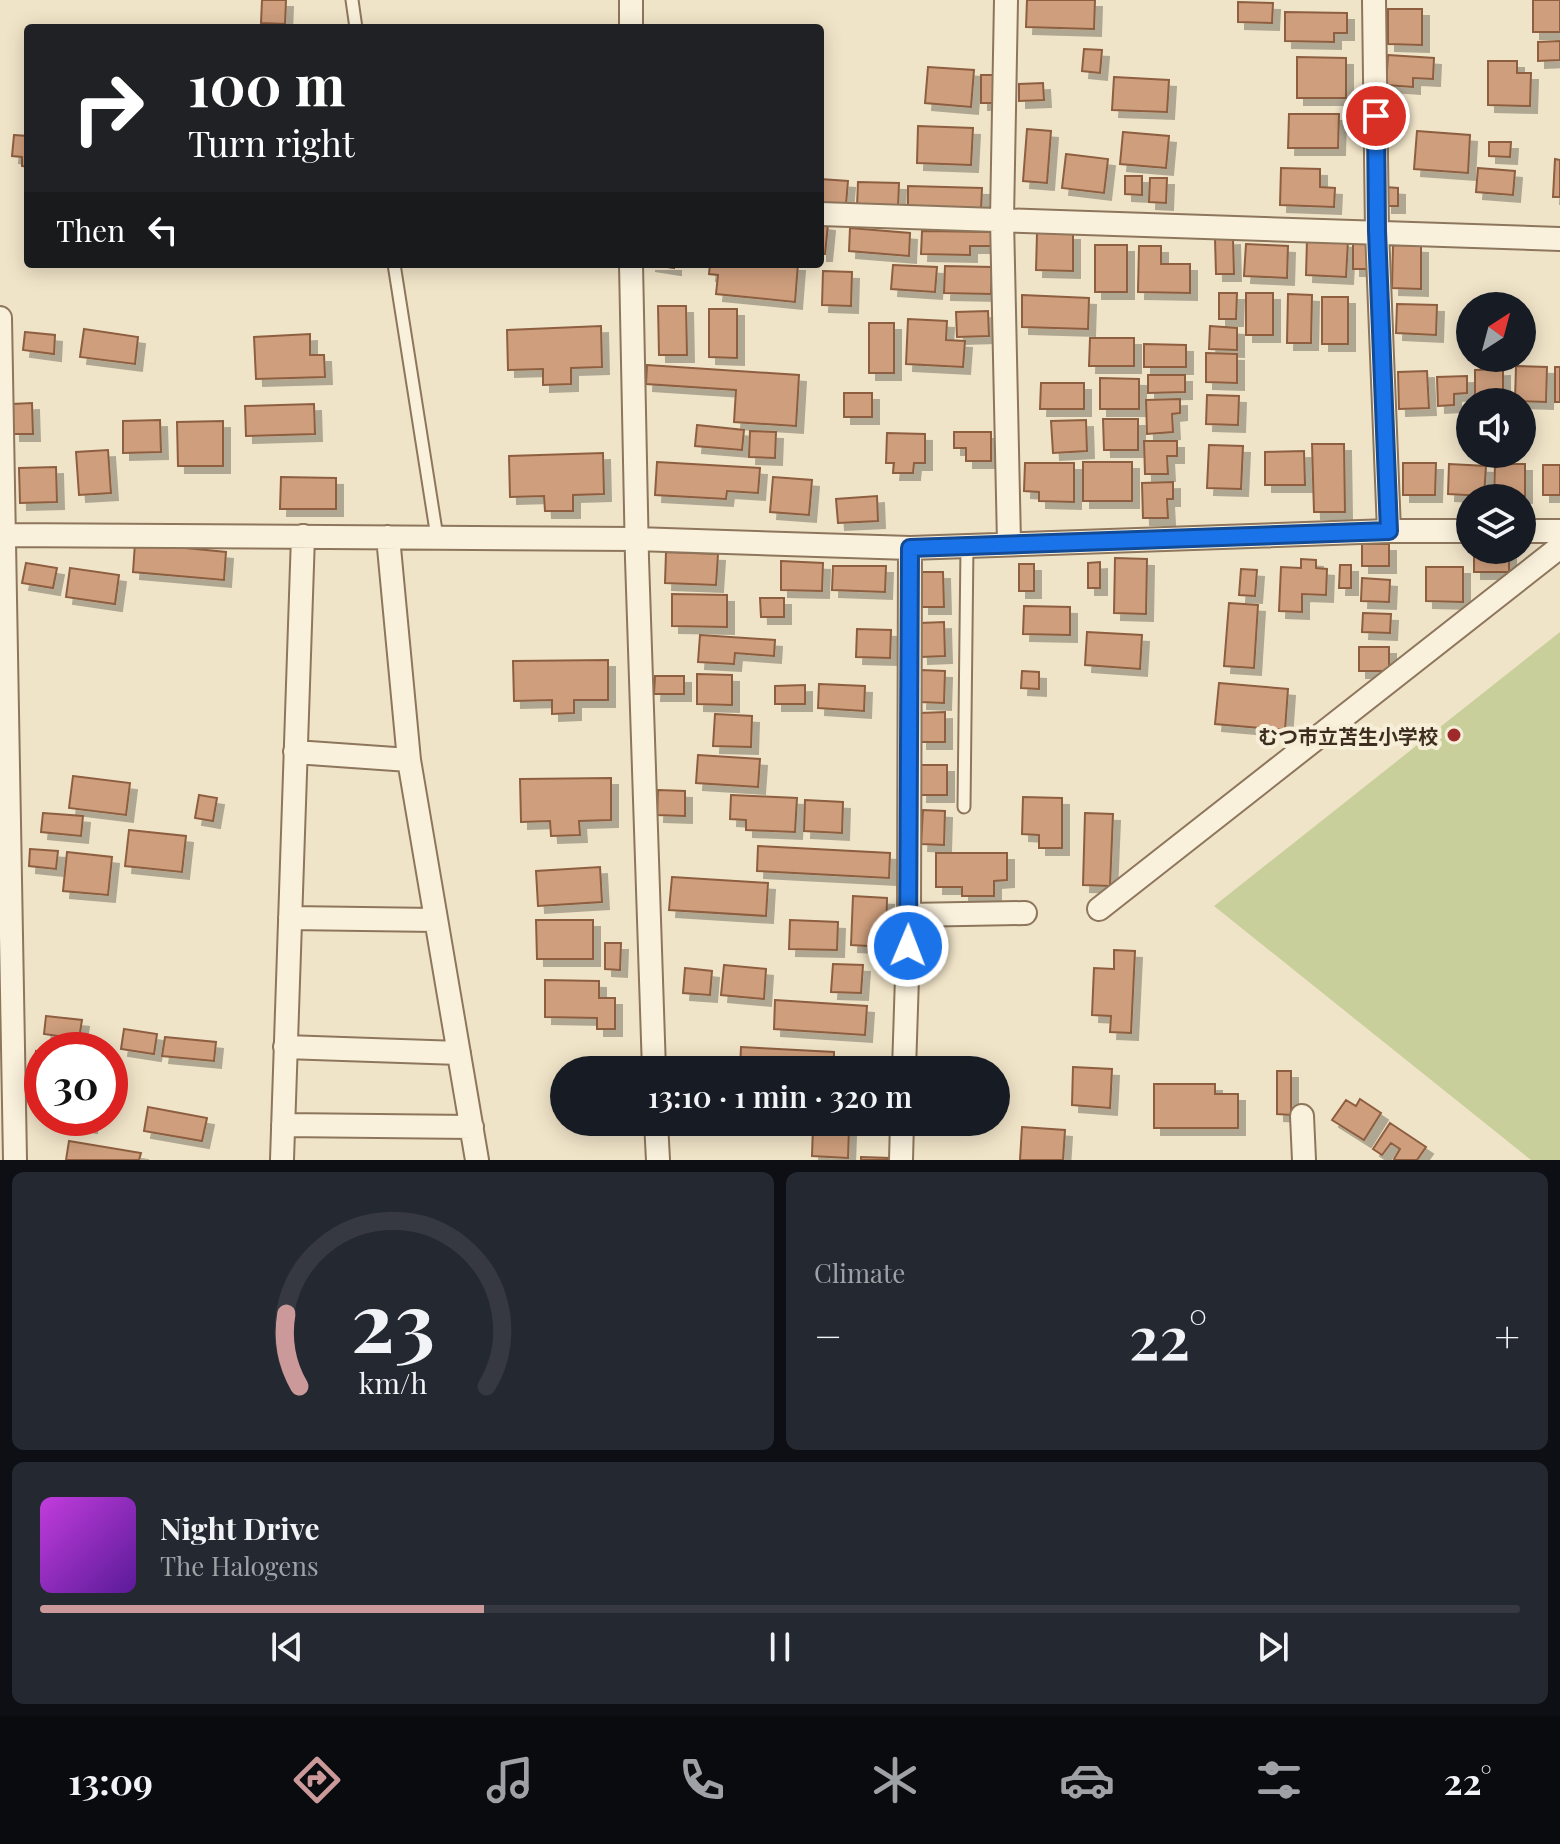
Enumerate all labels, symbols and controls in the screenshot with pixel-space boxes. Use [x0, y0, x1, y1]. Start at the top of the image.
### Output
text: 100 m [188, 46, 345, 121]
icon: right [56, 56, 160, 160]
pin [1342, 82, 1410, 150]
icon: arrive [1354, 94, 1398, 138]
text: Turn right [188, 118, 355, 166]
icon: left [141, 208, 185, 252]
text: Then [56, 210, 125, 250]
north arrow [1456, 292, 1536, 372]
map controls [1456, 292, 1536, 564]
button: sound [1456, 388, 1536, 468]
button: layers [1456, 484, 1536, 564]
place label: むつ市立苫生小学校 [1258, 722, 1438, 749]
marker: むつ市立苫生小学校 [1445, 726, 1463, 744]
position arrow [866, 904, 950, 988]
speed limit sign: 30 [24, 1032, 128, 1136]
text: 13:10 · 1 min · 320 m [648, 1076, 912, 1116]
text: Climate [814, 1255, 905, 1290]
text: 23 [351, 1263, 435, 1374]
text: 22° [1129, 1295, 1208, 1375]
text: − [814, 1305, 842, 1364]
text: + [1494, 1305, 1520, 1364]
text: km/h [359, 1363, 427, 1401]
text: Night Drive [160, 1508, 320, 1548]
text: The Halogens [160, 1548, 319, 1583]
icon: previous [265, 1625, 309, 1669]
icon: pause [758, 1625, 802, 1669]
icon: next [1251, 1625, 1295, 1669]
icon: directions [289, 1752, 345, 1808]
icon: music [482, 1752, 538, 1808]
icon: phone [674, 1752, 730, 1808]
icon: climate [867, 1752, 923, 1808]
icon: car [1059, 1752, 1115, 1808]
icon: filters [1251, 1752, 1307, 1808]
text: 13:09 [68, 1756, 153, 1804]
text: 22° [1444, 1756, 1492, 1804]

